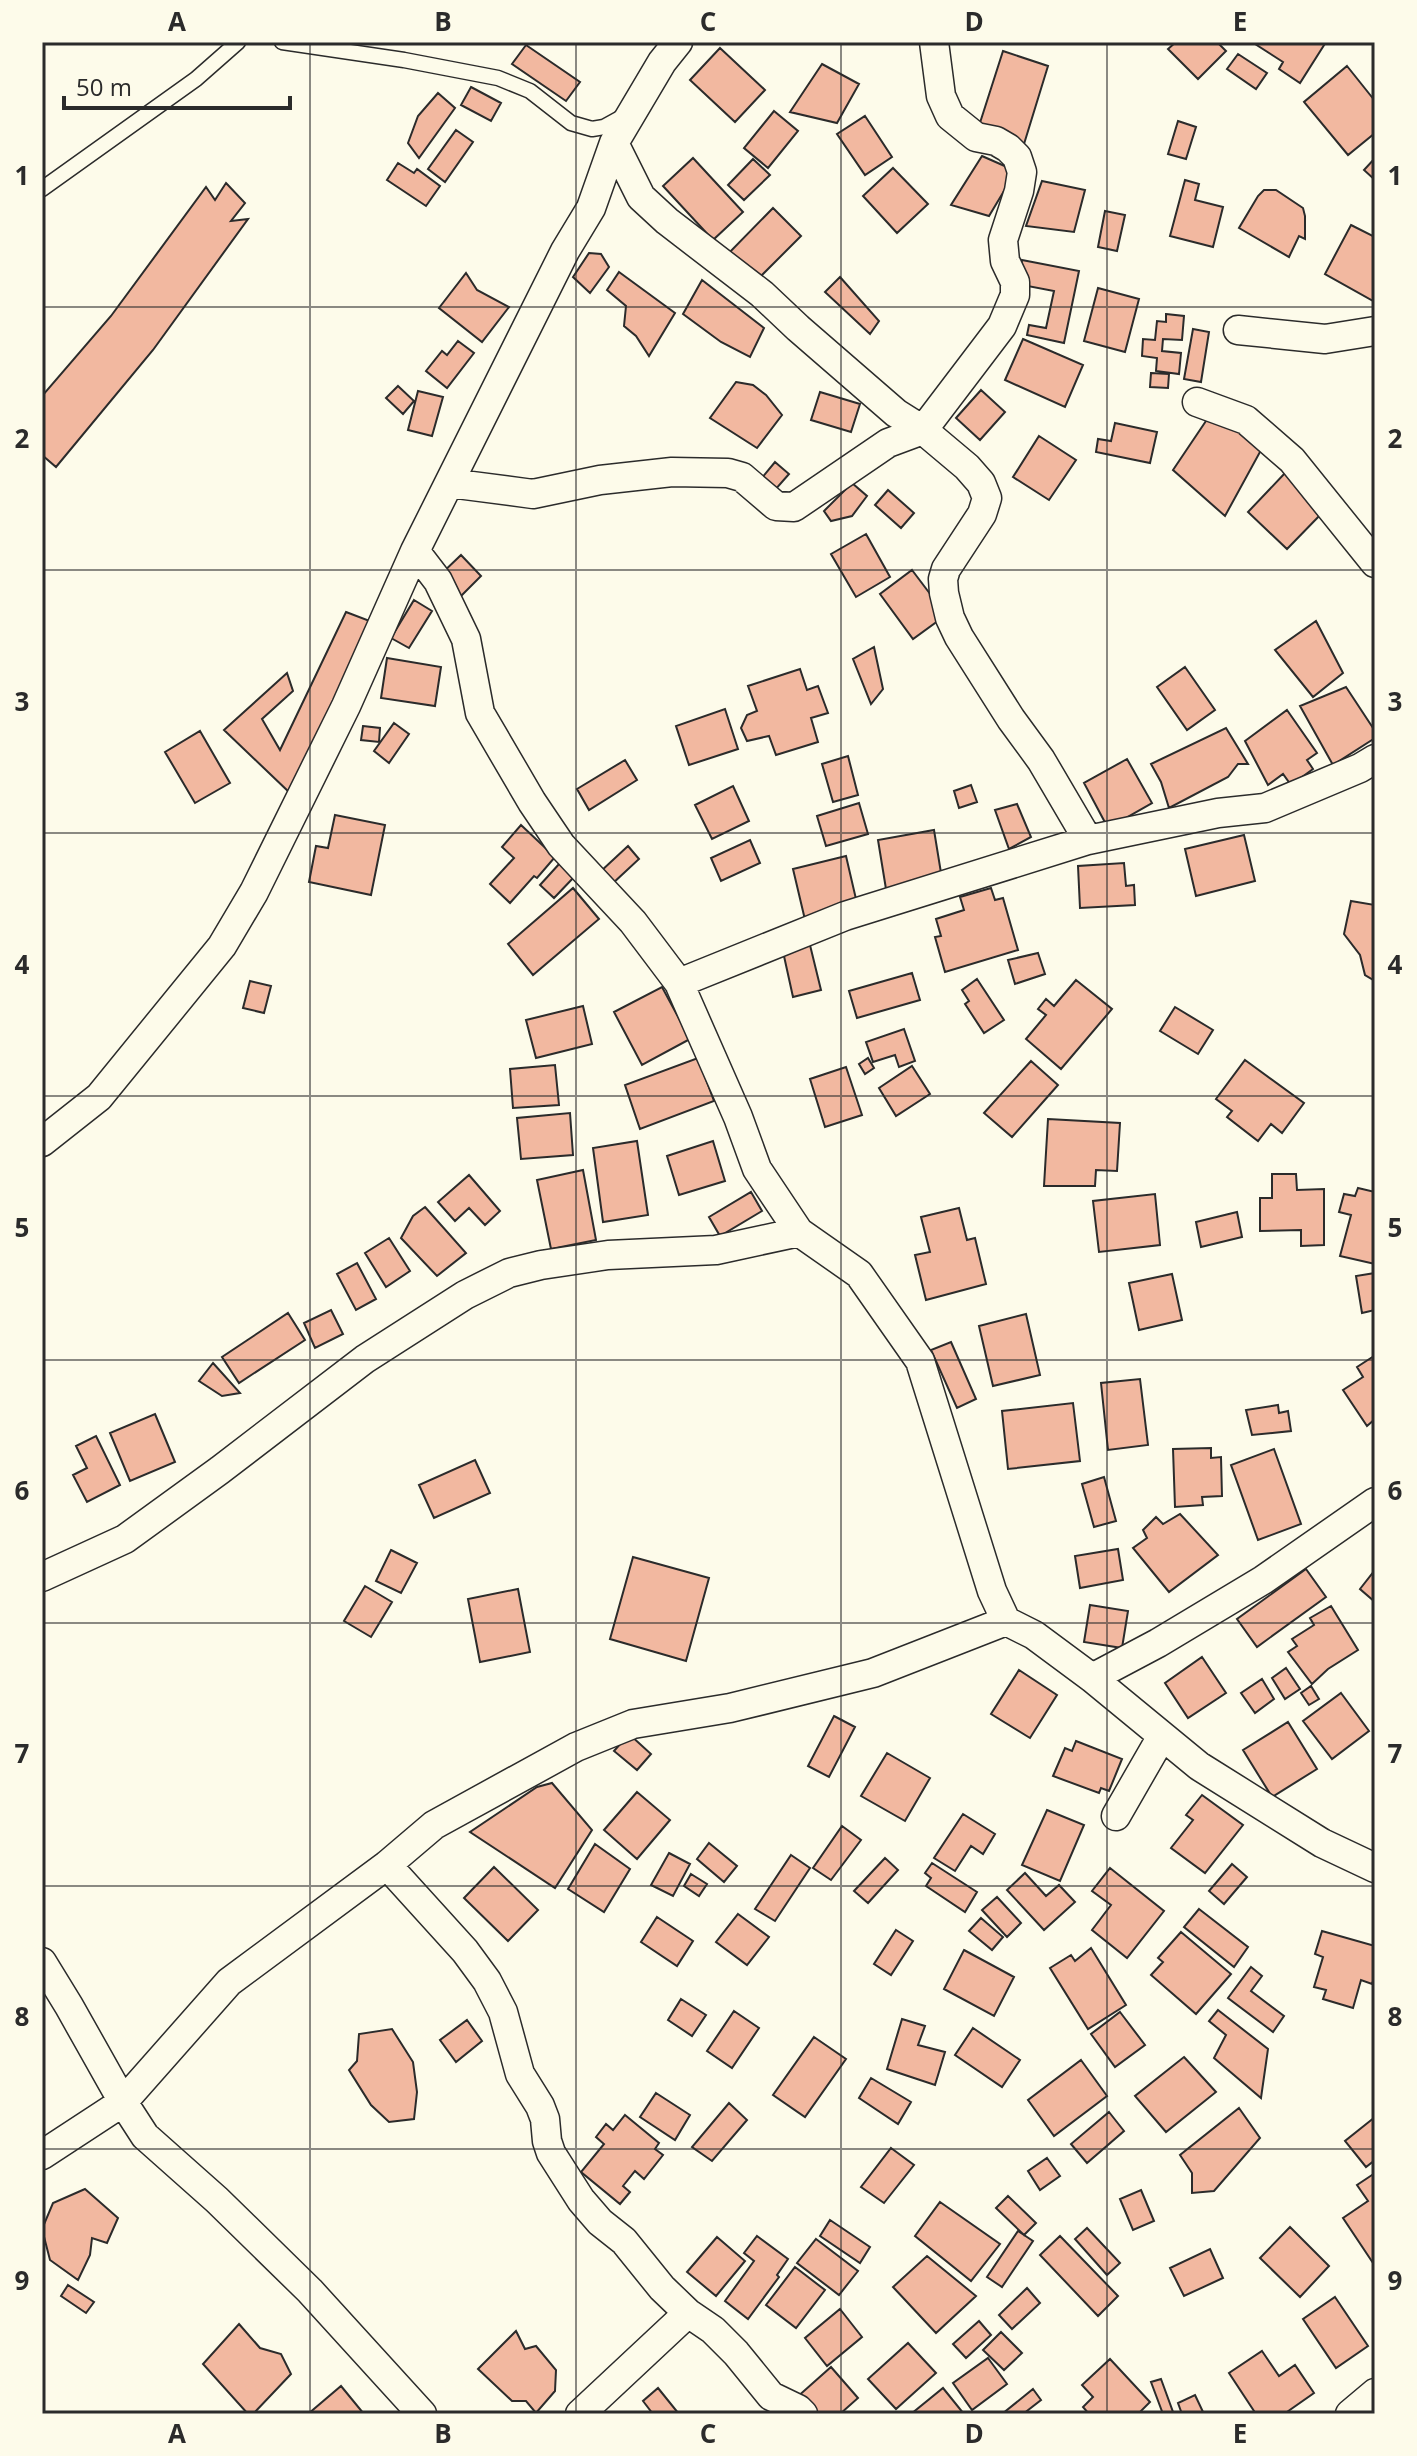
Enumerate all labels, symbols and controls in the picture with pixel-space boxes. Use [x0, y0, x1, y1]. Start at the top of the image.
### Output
text: A [168, 3, 186, 39]
text: B [434, 3, 452, 39]
text: C [700, 3, 716, 39]
text: D [964, 3, 984, 39]
text: E [1233, 3, 1247, 39]
scale bar [64, 60, 290, 110]
text: 50 m [76, 70, 132, 103]
text: 1 [15, 157, 29, 193]
text: 1 [1388, 157, 1402, 193]
text: 2 [15, 420, 30, 456]
text: 2 [1388, 420, 1403, 456]
text: 3 [15, 683, 29, 719]
text: 3 [1388, 683, 1402, 719]
text: 4 [15, 946, 30, 982]
text: 4 [1388, 946, 1403, 982]
text: 5 [15, 1209, 29, 1245]
text: 5 [1388, 1209, 1402, 1245]
text: 6 [15, 1472, 30, 1508]
text: 6 [1388, 1472, 1403, 1508]
text: 7 [15, 1735, 30, 1771]
text: 7 [1388, 1735, 1403, 1771]
text: 8 [15, 1998, 29, 2034]
text: 8 [1388, 1998, 1402, 2034]
text: 9 [15, 2262, 29, 2298]
text: 9 [1388, 2262, 1402, 2298]
text: A [168, 2415, 186, 2451]
text: B [434, 2415, 452, 2451]
text: C [700, 2415, 716, 2451]
text: D [964, 2415, 984, 2451]
text: E [1233, 2415, 1247, 2451]

